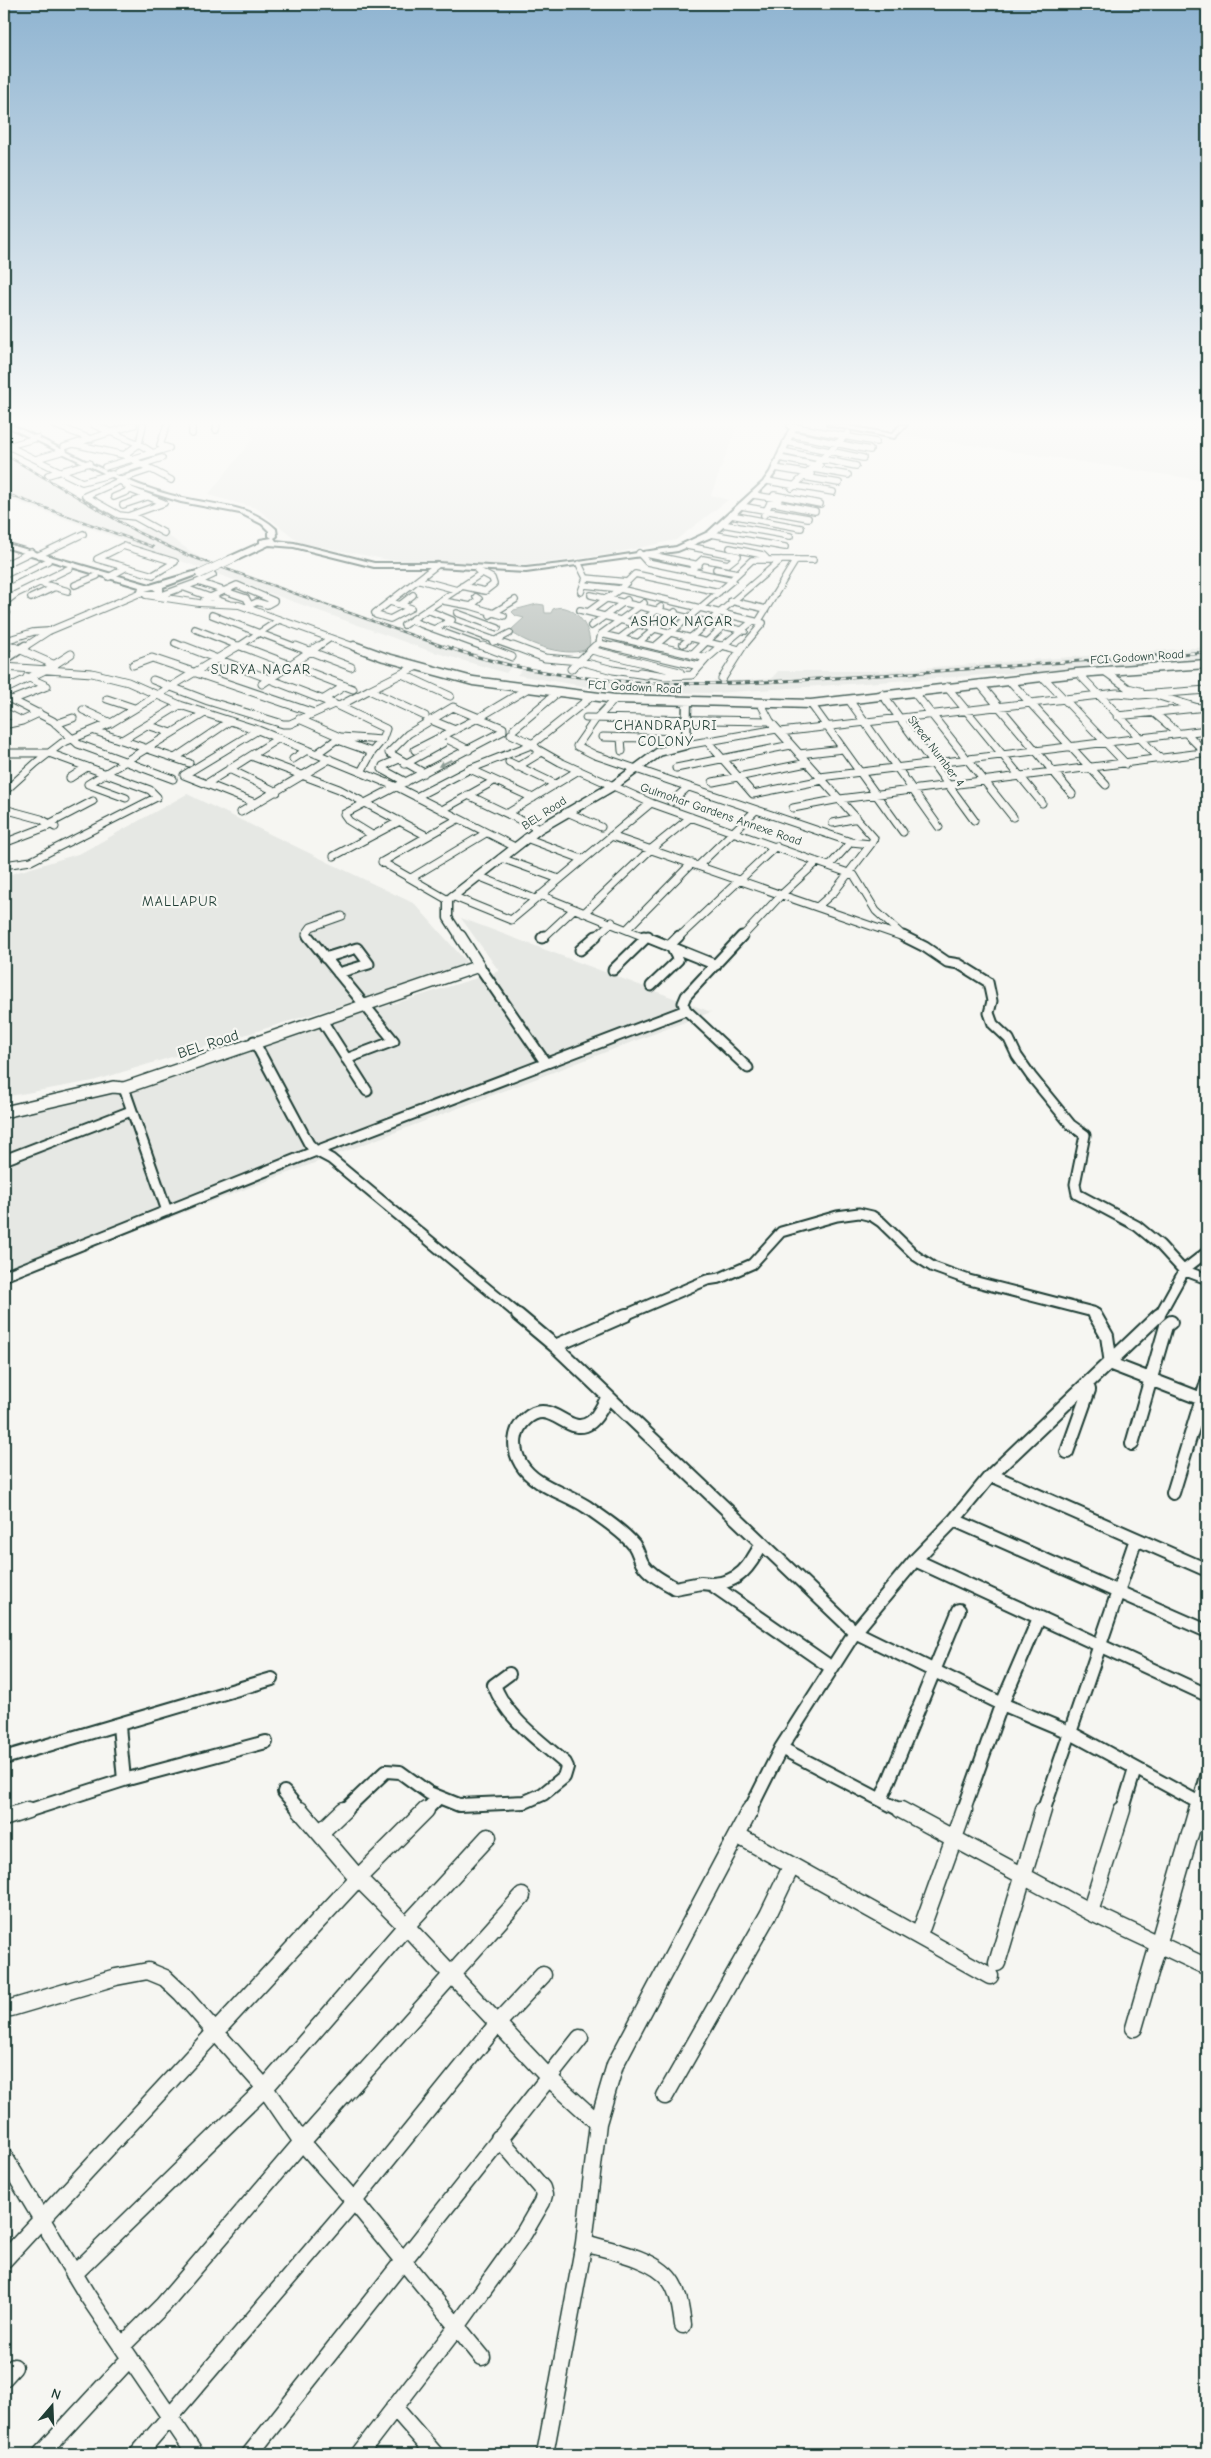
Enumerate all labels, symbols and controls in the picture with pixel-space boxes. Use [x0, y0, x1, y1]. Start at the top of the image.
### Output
district label: ASHOK NAGAR [631, 613, 733, 630]
street label: FCI Godown Road [1090, 647, 1184, 667]
district label: SURYA NAGAR [211, 661, 311, 678]
street label: FCI Godown Road [588, 678, 682, 696]
street label: Street Number 4 [905, 713, 967, 789]
district label: CHANDRAPURI COLONY [614, 717, 718, 750]
one-way arrow [438, 759, 452, 767]
street label: Gulmohar Gardens Annexe Road [638, 780, 804, 848]
street label: BEL Road [519, 793, 569, 833]
district label: MALLAPUR [142, 893, 218, 910]
street label: BEL Road [175, 1026, 241, 1062]
north arrow [28, 2380, 78, 2430]
text: N [49, 2385, 63, 2404]

